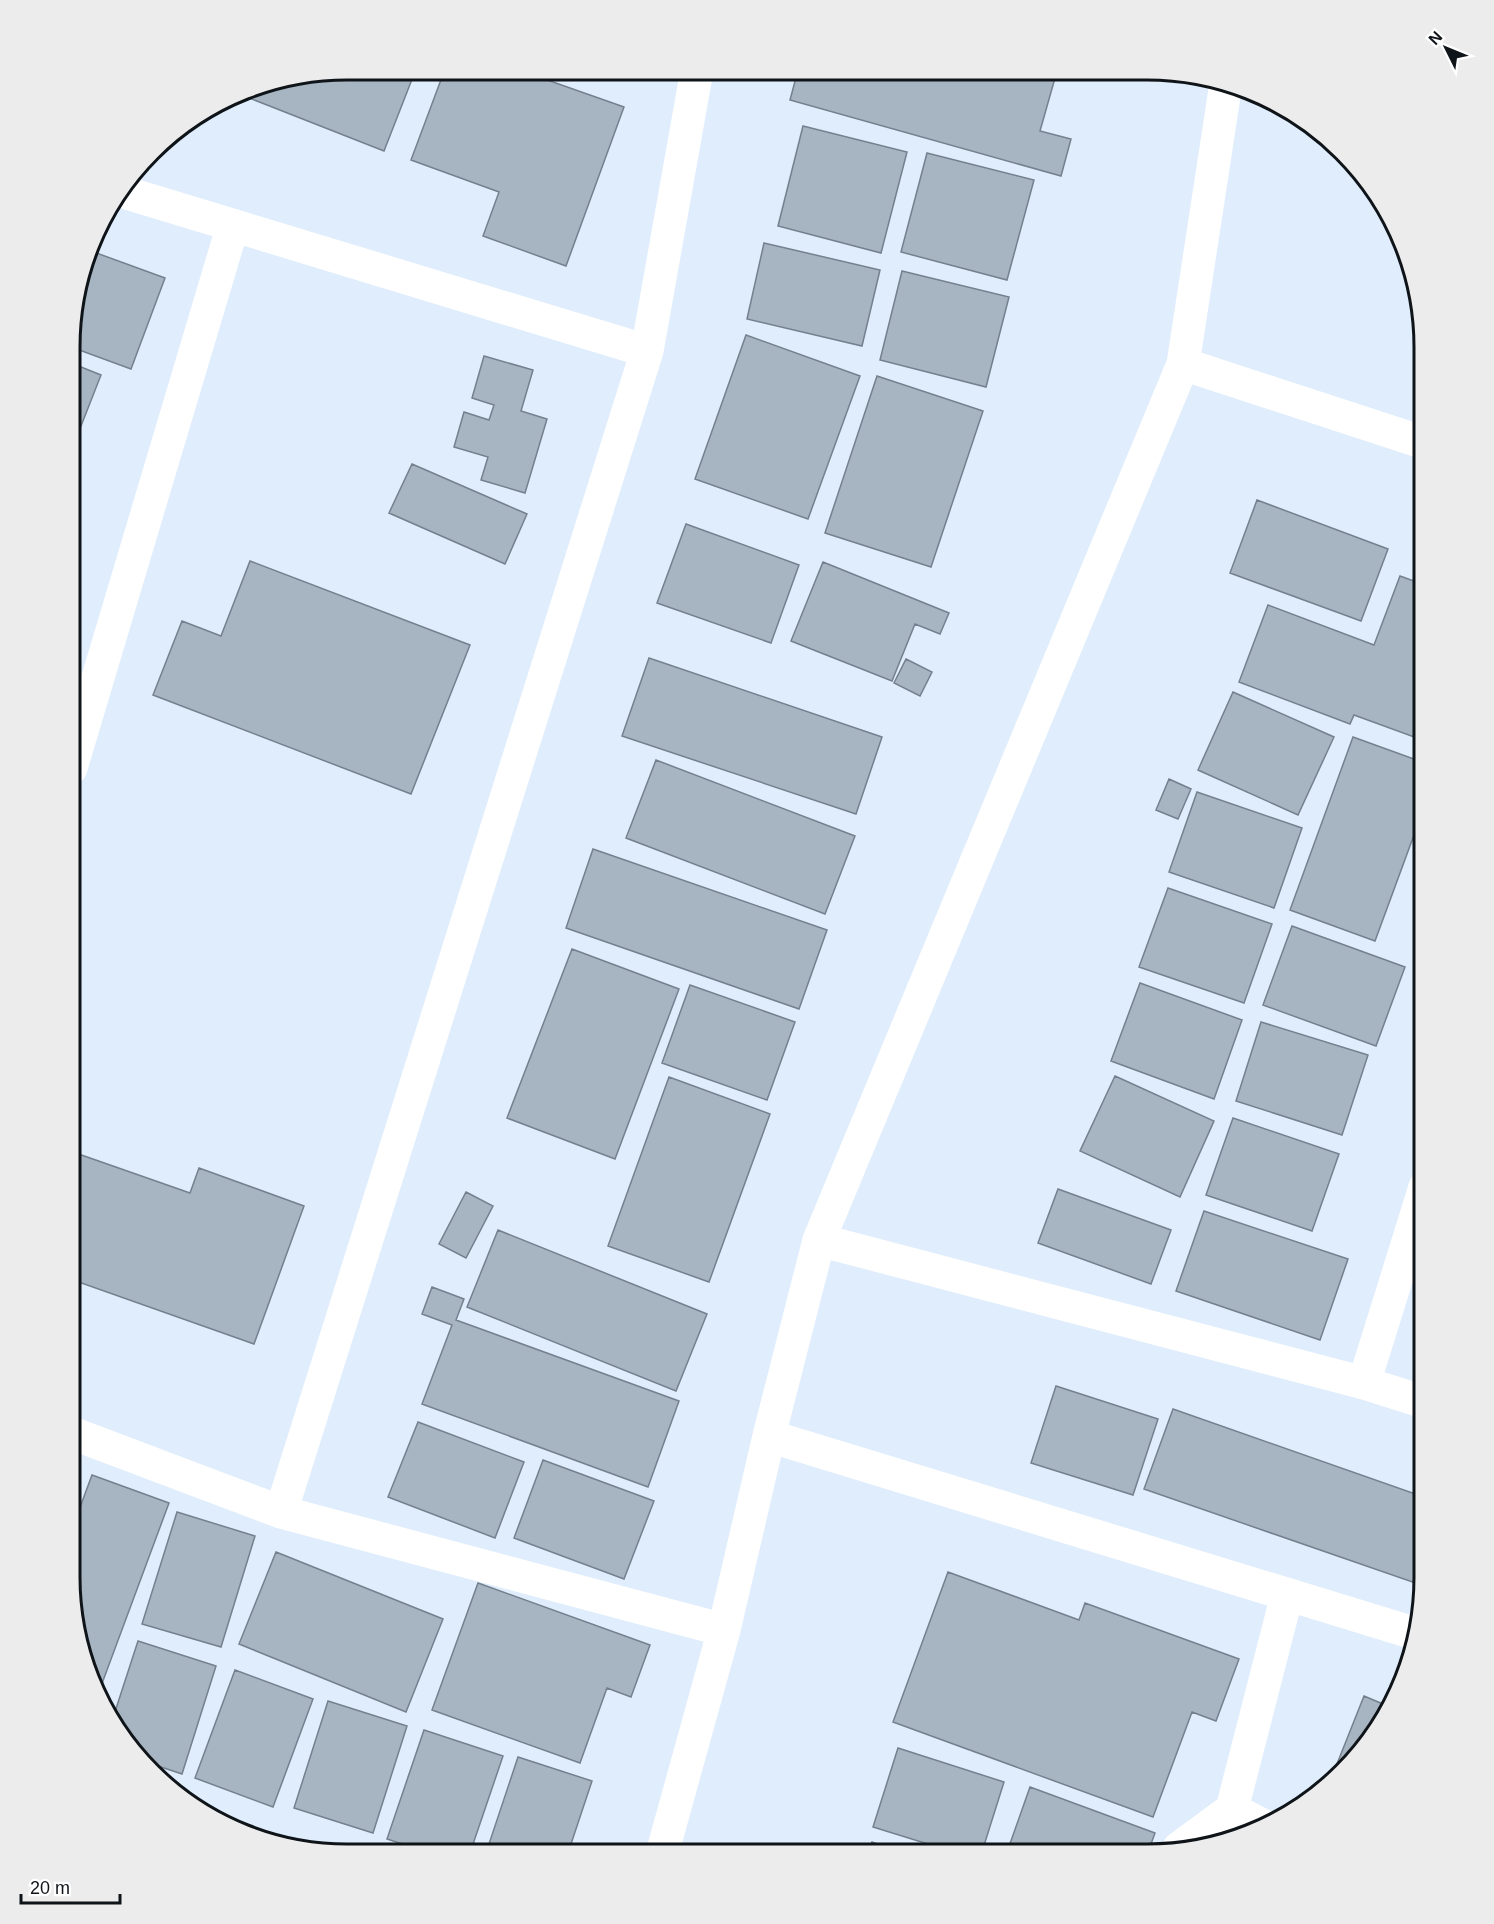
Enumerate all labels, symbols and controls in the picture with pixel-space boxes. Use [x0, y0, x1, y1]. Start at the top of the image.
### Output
north arrow [1416, 18, 1476, 78]
text: N [1425, 28, 1446, 48]
scale bar [21, 1867, 120, 1905]
text: 20 m [30, 1878, 70, 1898]

